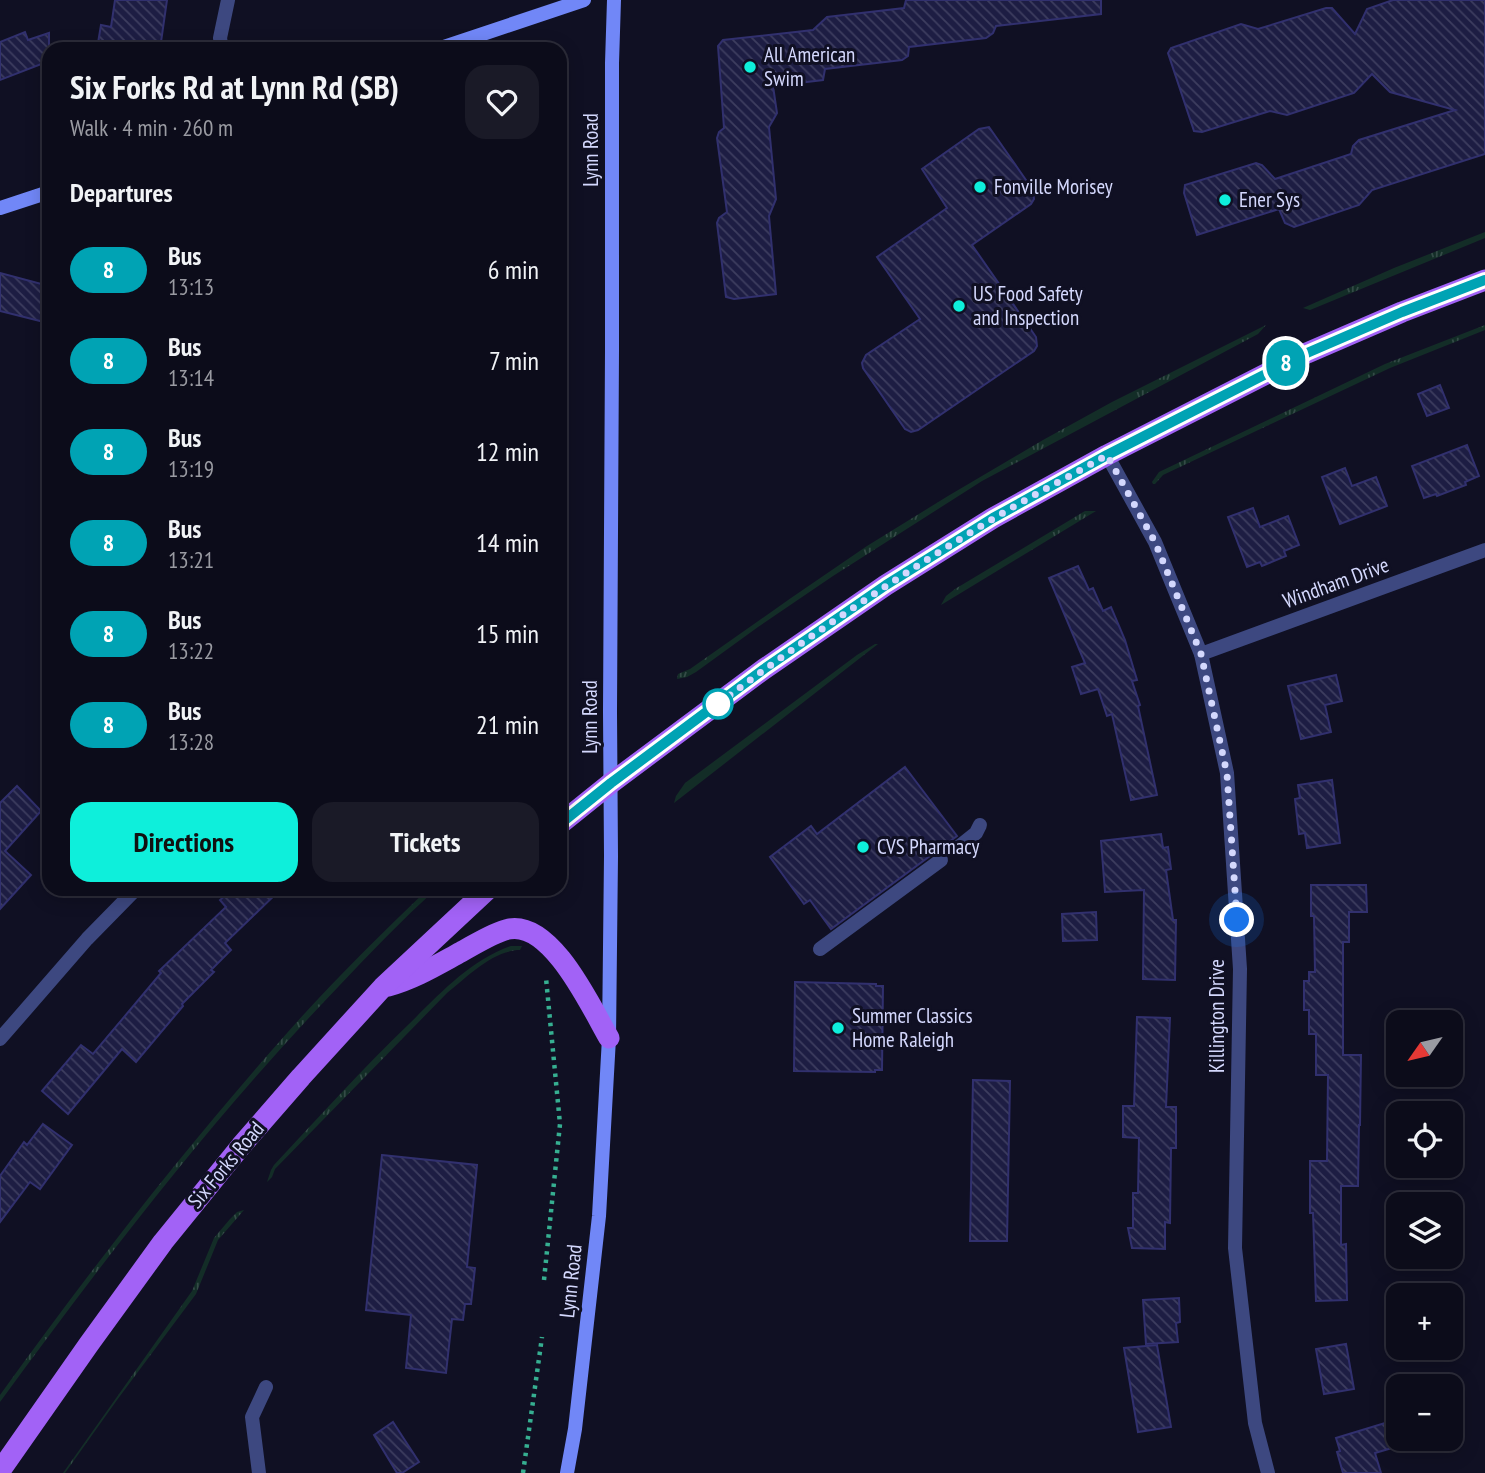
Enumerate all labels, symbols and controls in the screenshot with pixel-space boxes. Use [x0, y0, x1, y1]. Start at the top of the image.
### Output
place label: All American Swim [764, 41, 855, 92]
marker: All American Swim [742, 59, 758, 75]
text: Six Forks Rd at Lynn Rd (SB) [70, 65, 399, 108]
button: heart [465, 65, 539, 139]
text: Walk · 4 min · 260 m [70, 113, 233, 142]
street label: Lynn Road [577, 113, 604, 187]
place label: Fonville Morisey [994, 173, 1113, 200]
text: Departures [70, 176, 173, 209]
marker: Fonville Morisey [972, 179, 988, 195]
place label: Ener Sys [1239, 186, 1300, 213]
marker: Ener Sys [1217, 192, 1233, 208]
text: Bus [168, 239, 201, 272]
text: 6 min [488, 253, 539, 286]
text: 8 [103, 254, 114, 285]
text: 13:13 [168, 272, 214, 301]
place label: US Food Safety and Inspection [973, 280, 1083, 331]
marker: US Food Safety and Inspection [951, 298, 967, 314]
text: Bus [168, 330, 201, 363]
line badge: 8 [1263, 340, 1309, 386]
text: 7 min [489, 344, 539, 377]
text: 8 [103, 345, 114, 376]
text: 8 [1280, 347, 1292, 378]
text: 13:14 [168, 363, 214, 392]
text: Bus [168, 421, 201, 454]
text: 12 min [476, 435, 539, 468]
text: 8 [103, 436, 114, 467]
text: 13:19 [168, 454, 214, 483]
text: Bus [168, 512, 201, 545]
text: 14 min [476, 526, 539, 559]
text: 8 [103, 527, 114, 558]
text: 13:21 [168, 545, 214, 574]
street label: Windham Drive [1279, 551, 1393, 614]
text: Bus [168, 603, 201, 636]
text: 15 min [476, 617, 539, 650]
text: 8 [103, 618, 114, 649]
text: 13:22 [168, 636, 214, 665]
street label: Lynn Road [576, 680, 603, 754]
unlabelled marker [703, 689, 733, 719]
text: Bus [168, 694, 201, 727]
text: 21 min [476, 708, 539, 741]
text: 8 [103, 709, 114, 740]
text: 13:28 [168, 727, 214, 756]
button: Directions [70, 802, 298, 882]
button: Tickets [312, 802, 539, 882]
place label: CVS Pharmacy [877, 833, 979, 860]
marker: CVS Pharmacy [855, 839, 871, 855]
your location [1219, 902, 1254, 937]
street label: Killington Drive [1203, 959, 1230, 1073]
place label: Summer Classics Home Raleigh [852, 1002, 973, 1053]
north arrow [1386, 1010, 1463, 1087]
map controls [1386, 1010, 1463, 1451]
marker: Summer Classics Home Raleigh [830, 1020, 846, 1036]
button: locate [1386, 1101, 1463, 1178]
street label: Six Forks Road [181, 1116, 270, 1214]
button: layers [1386, 1192, 1463, 1269]
street label: Lynn Road [553, 1243, 588, 1319]
button: + [1386, 1283, 1463, 1360]
button: − [1386, 1374, 1463, 1451]

